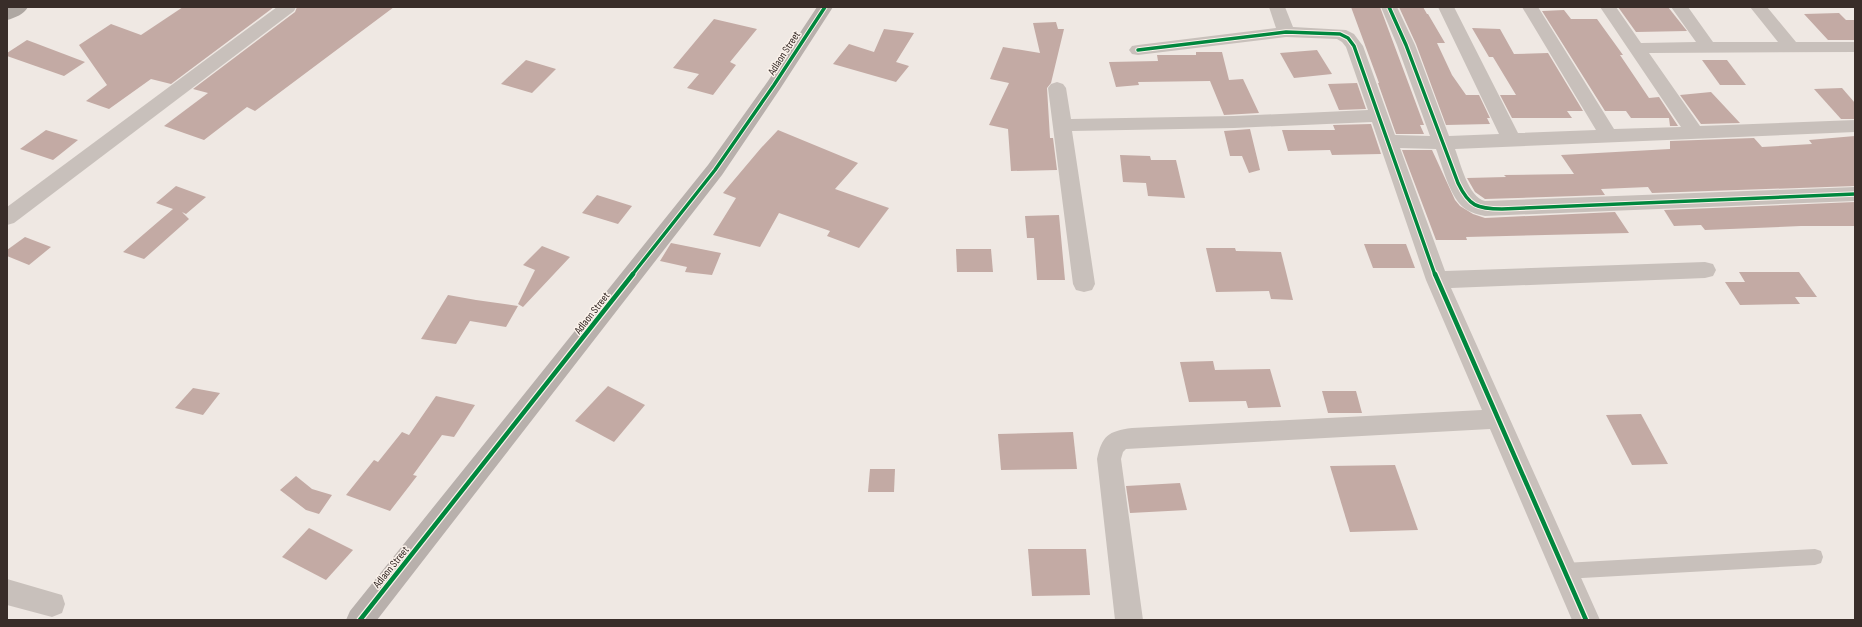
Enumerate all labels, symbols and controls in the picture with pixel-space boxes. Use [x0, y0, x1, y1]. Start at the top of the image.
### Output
street label: Adlaon Street [764, 28, 803, 78]
street label: Adlaon Street [571, 289, 613, 337]
street label: Adlaon Street [370, 543, 412, 591]

